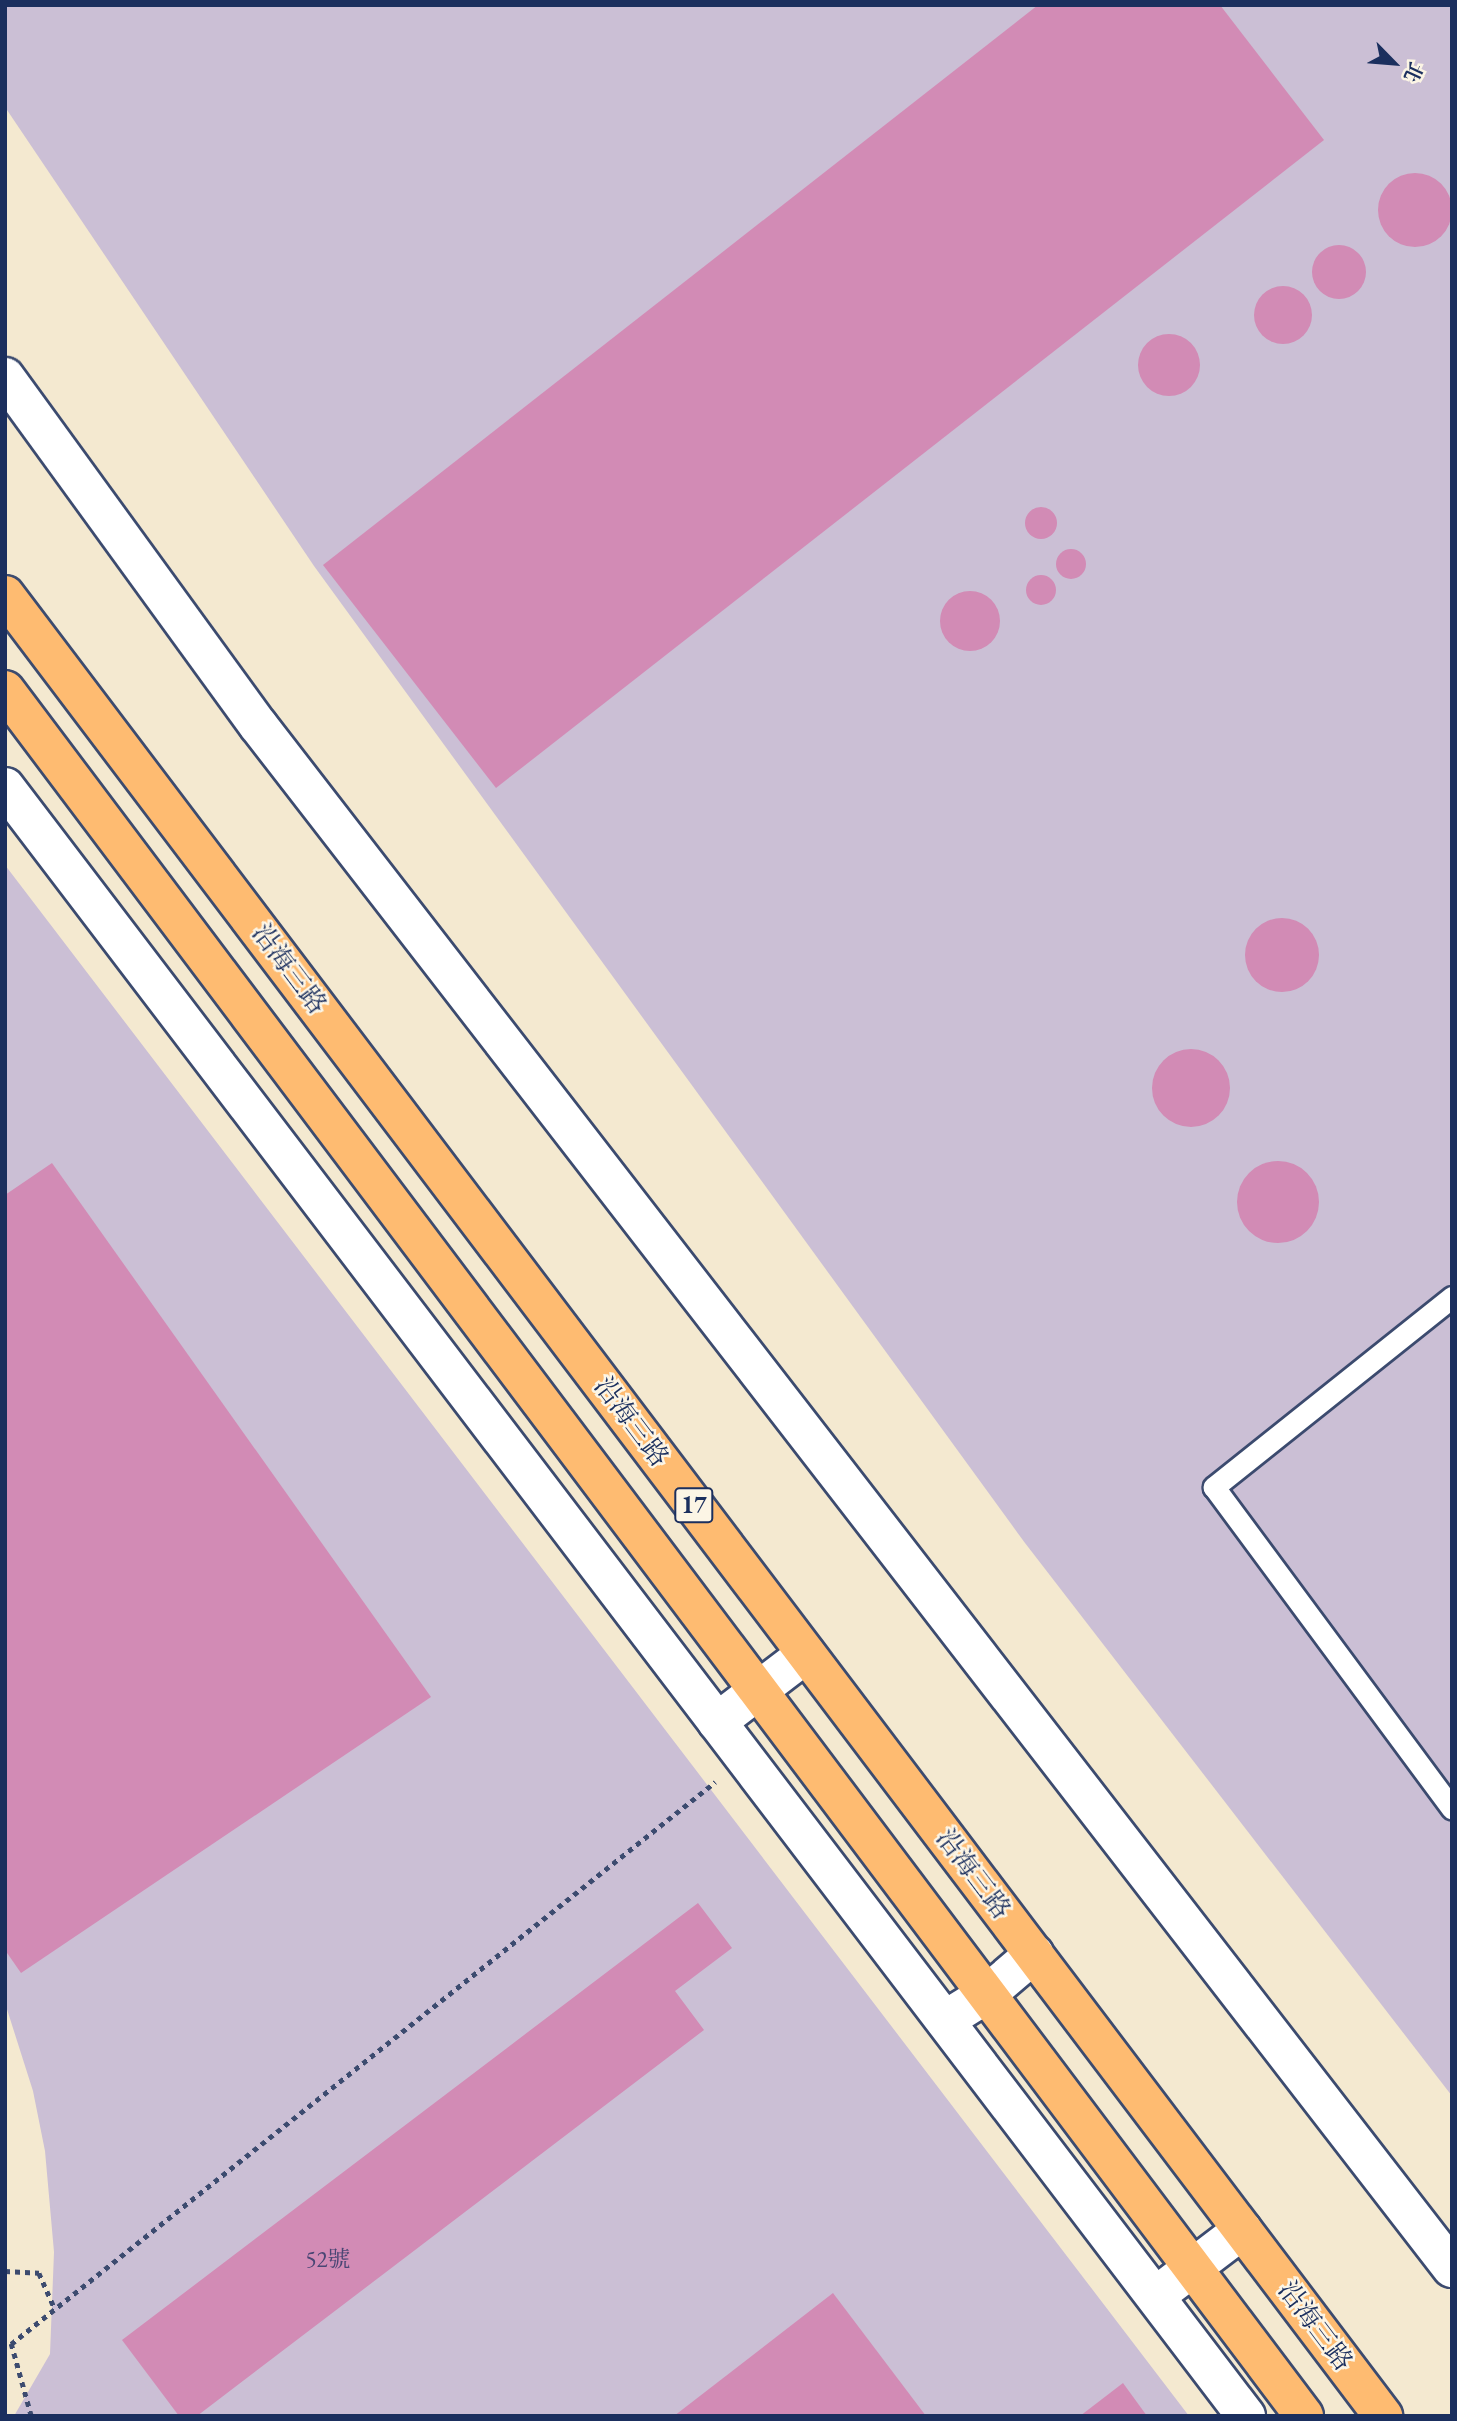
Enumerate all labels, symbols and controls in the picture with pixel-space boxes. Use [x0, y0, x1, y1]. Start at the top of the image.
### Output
north arrow [1359, 28, 1429, 98]
text: 北 [1398, 58, 1429, 86]
street label: 沿海三路 [245, 918, 333, 1020]
street label: 沿海三路 [587, 1371, 675, 1473]
road number: 17 [673, 1484, 715, 1526]
street label: 沿海三路 [929, 1823, 1017, 1925]
house number: 52號 [305, 2245, 351, 2273]
street label: 沿海三路 [1271, 2275, 1359, 2377]

